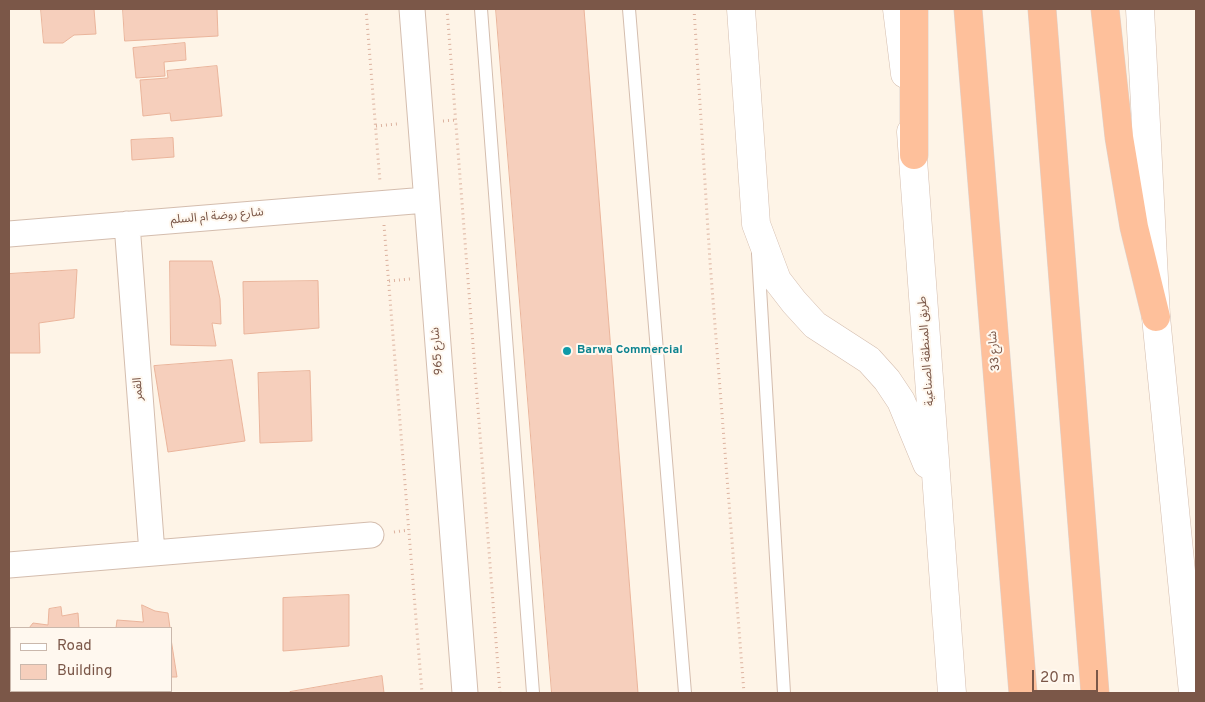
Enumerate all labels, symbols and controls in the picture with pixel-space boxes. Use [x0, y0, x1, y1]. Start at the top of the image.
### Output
street label: شارع روضة ام السلم [170, 206, 264, 228]
street label: طريق المنطقة الصناعية [916, 296, 938, 406]
street label: شارع 965 [429, 326, 447, 376]
street label: شارع 33 [986, 330, 1004, 372]
place label: Barwa Commercial [577, 344, 683, 358]
marker: Barwa Commercial [561, 345, 573, 357]
street label: القمر [131, 377, 147, 401]
legend [10, 627, 172, 692]
text: Road [57, 637, 92, 656]
scale bar [1035, 660, 1101, 692]
text: Building [57, 662, 112, 681]
text: 20 m [1040, 669, 1075, 688]

